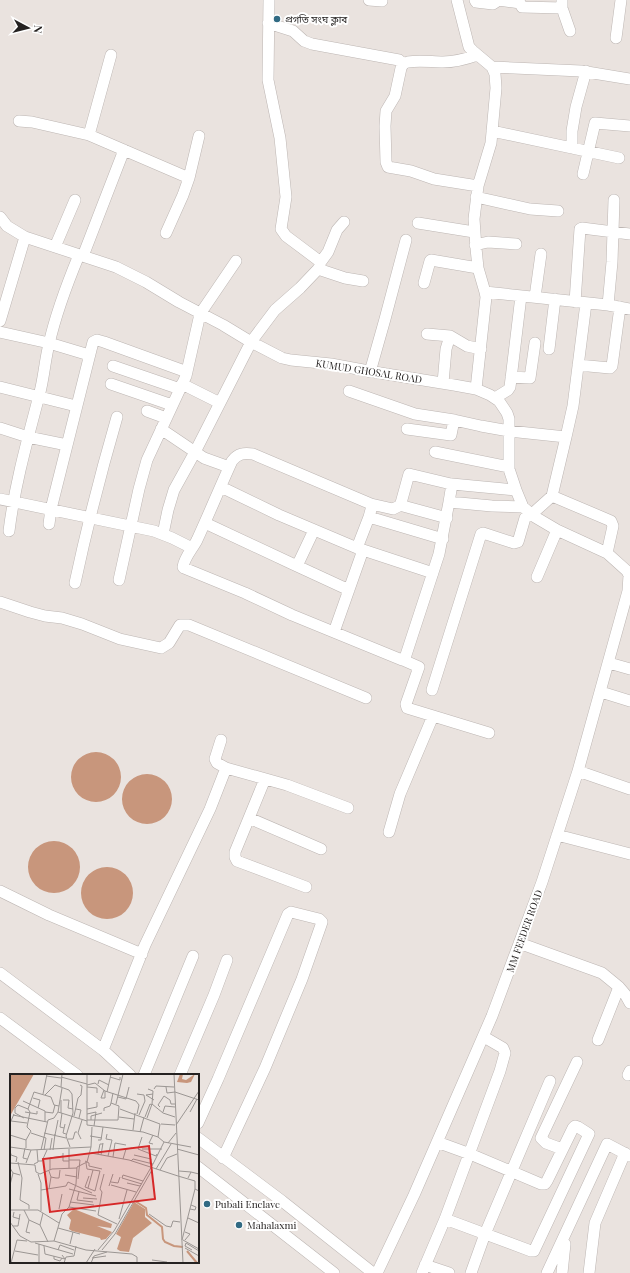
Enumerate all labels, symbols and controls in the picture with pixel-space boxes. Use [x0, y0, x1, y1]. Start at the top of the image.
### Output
north arrow [8, 8, 48, 48]
place label: প্রগতি সংঘ ক্লাব [285, 12, 348, 26]
marker: প্রগতি সংঘ ক্লাব [272, 14, 282, 24]
text: N [30, 24, 46, 34]
street label: KUMUD GHOSAL ROAD [315, 356, 423, 386]
street label: MM FEEDER ROAD [503, 888, 545, 974]
inset map [10, 1074, 199, 1263]
place label: Pubali Enclave [215, 1197, 280, 1211]
marker: Pubali Enclave [202, 1199, 212, 1209]
place label: Mahalaxmi [247, 1218, 296, 1232]
marker: Mahalaxmi [234, 1220, 244, 1230]

